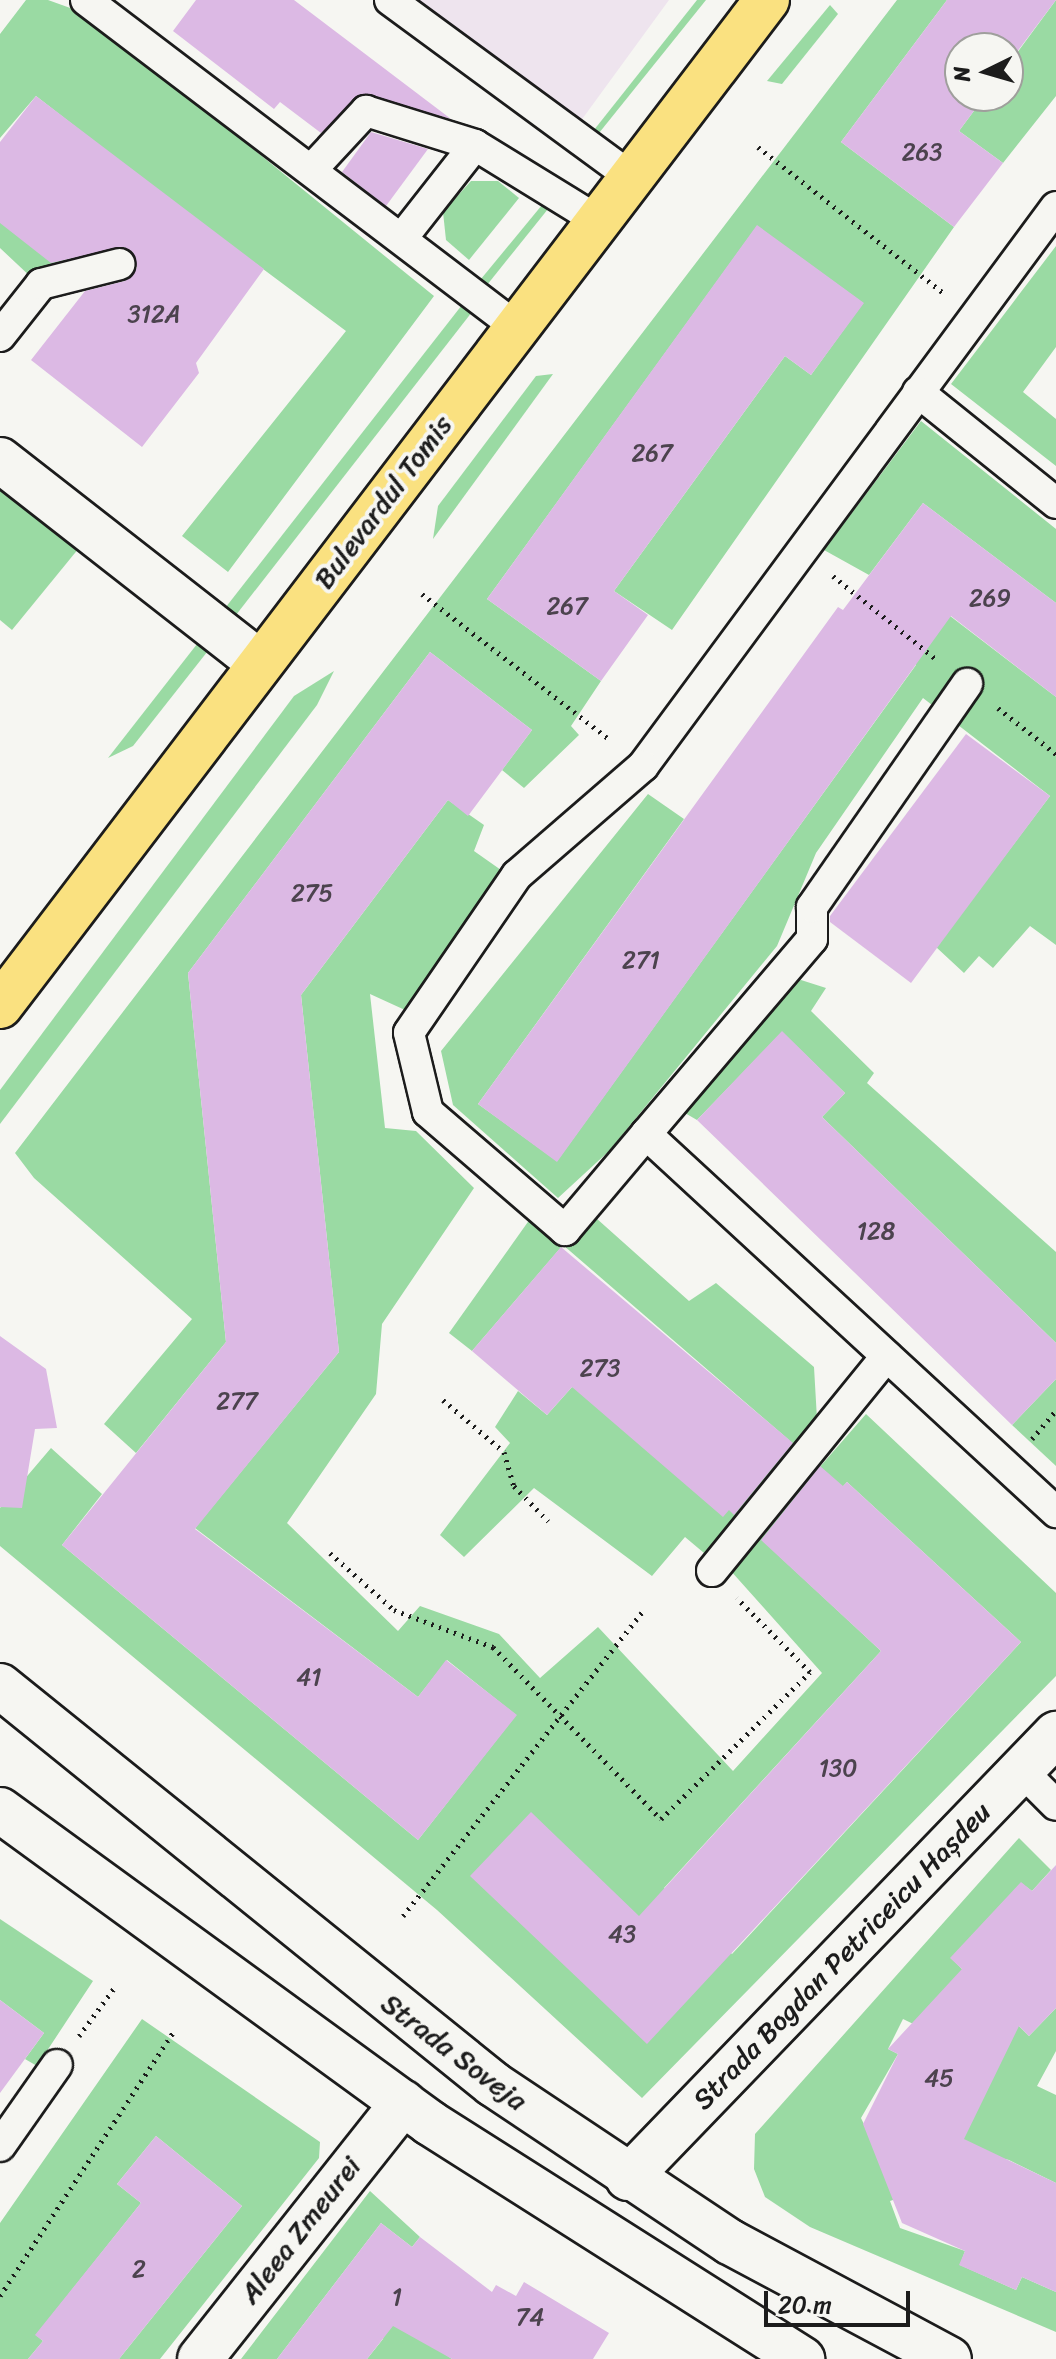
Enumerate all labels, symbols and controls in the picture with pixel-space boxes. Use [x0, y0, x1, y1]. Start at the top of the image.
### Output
north arrow [944, 32, 1024, 112]
text: N [941, 65, 982, 83]
house number: 263 [902, 139, 942, 167]
house number: 312A [127, 301, 181, 329]
street label: Bulevardul Tomis [307, 409, 459, 595]
house number: 267 [631, 440, 673, 468]
house number: 269 [969, 585, 1011, 613]
house number: 267 [546, 593, 588, 621]
house number: 275 [291, 880, 333, 908]
house number: 271 [622, 947, 660, 975]
house number: 128 [857, 1218, 895, 1246]
house number: 273 [580, 1355, 620, 1383]
house number: 277 [216, 1388, 258, 1416]
house number: 41 [296, 1664, 322, 1692]
house number: 130 [819, 1755, 857, 1783]
street label: Strada Bogdan Petriceicu Hașdeu [686, 1795, 998, 2117]
house number: 43 [608, 1921, 636, 1949]
street label: Strada Soveja [374, 1986, 534, 2118]
house number: 45 [924, 2065, 954, 2093]
street label: Aleea Zmeurei [232, 2150, 368, 2310]
house number: 2 [132, 2256, 146, 2284]
scale bar [768, 2275, 914, 2325]
house number: 1 [392, 2284, 402, 2312]
text: 20 m [778, 2284, 832, 2326]
house number: 74 [516, 2304, 544, 2332]

